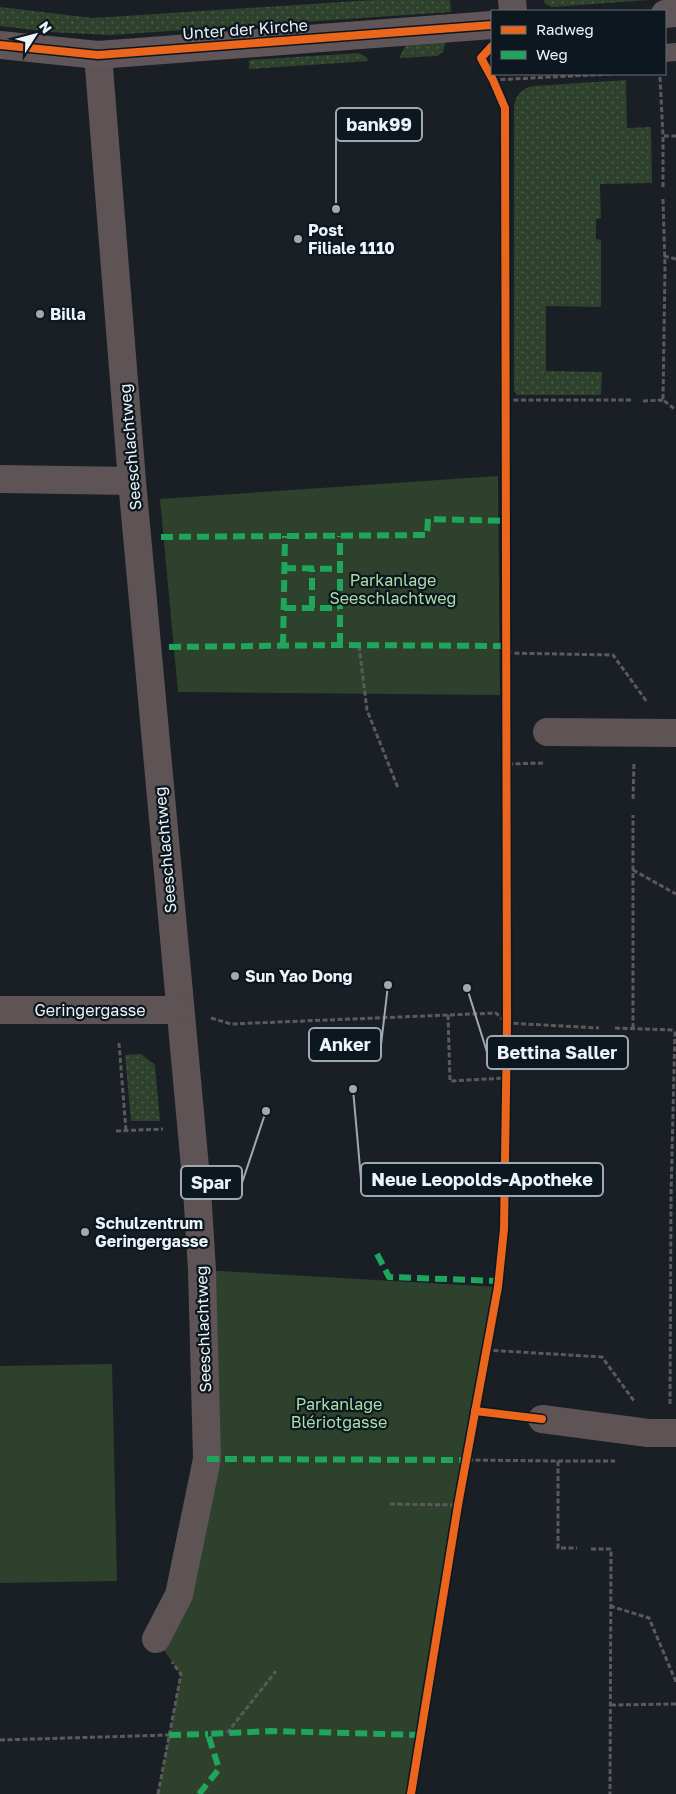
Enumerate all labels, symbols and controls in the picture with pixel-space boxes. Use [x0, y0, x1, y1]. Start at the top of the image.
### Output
north arrow [10, 10, 60, 60]
legend [491, 10, 666, 75]
street label: Unter der Kirche [182, 15, 308, 43]
text: N [36, 18, 56, 36]
text: Radweg [536, 20, 594, 38]
text: Weg [536, 45, 568, 63]
callout: bank99 [336, 108, 422, 141]
text: bank99 [346, 113, 412, 135]
place label: Post Filiale 1110 [308, 220, 395, 258]
marker: Post Filiale 1110 [292, 233, 304, 245]
place label: Billa [50, 304, 86, 324]
marker: Billa [34, 308, 46, 320]
street label: Seeschlachtweg [115, 383, 145, 511]
park label: Parkanlage Seeschlachtweg [330, 570, 456, 608]
street label: Seeschlachtweg [150, 786, 180, 914]
place label: Sun Yao Dong [245, 966, 352, 986]
marker: Sun Yao Dong [229, 970, 241, 982]
street label: Geringergasse [34, 1000, 146, 1020]
callout: Anker [309, 1028, 381, 1061]
text: Anker [319, 1033, 371, 1055]
callout: Bettina Saller [487, 1036, 628, 1069]
text: Bettina Saller [497, 1041, 617, 1063]
callout: Neue Leopolds-Apotheke [361, 1163, 603, 1196]
callout: Spar [181, 1166, 242, 1199]
text: Neue Leopolds-Apotheke [371, 1168, 593, 1190]
text: Spar [191, 1171, 231, 1193]
place label: Schulzentrum Geringergasse [95, 1213, 208, 1251]
marker: Schulzentrum Geringergasse [79, 1226, 91, 1238]
street label: Seeschlachtweg [191, 1265, 215, 1393]
park label: Parkanlage Blériotgasse [291, 1394, 387, 1432]

